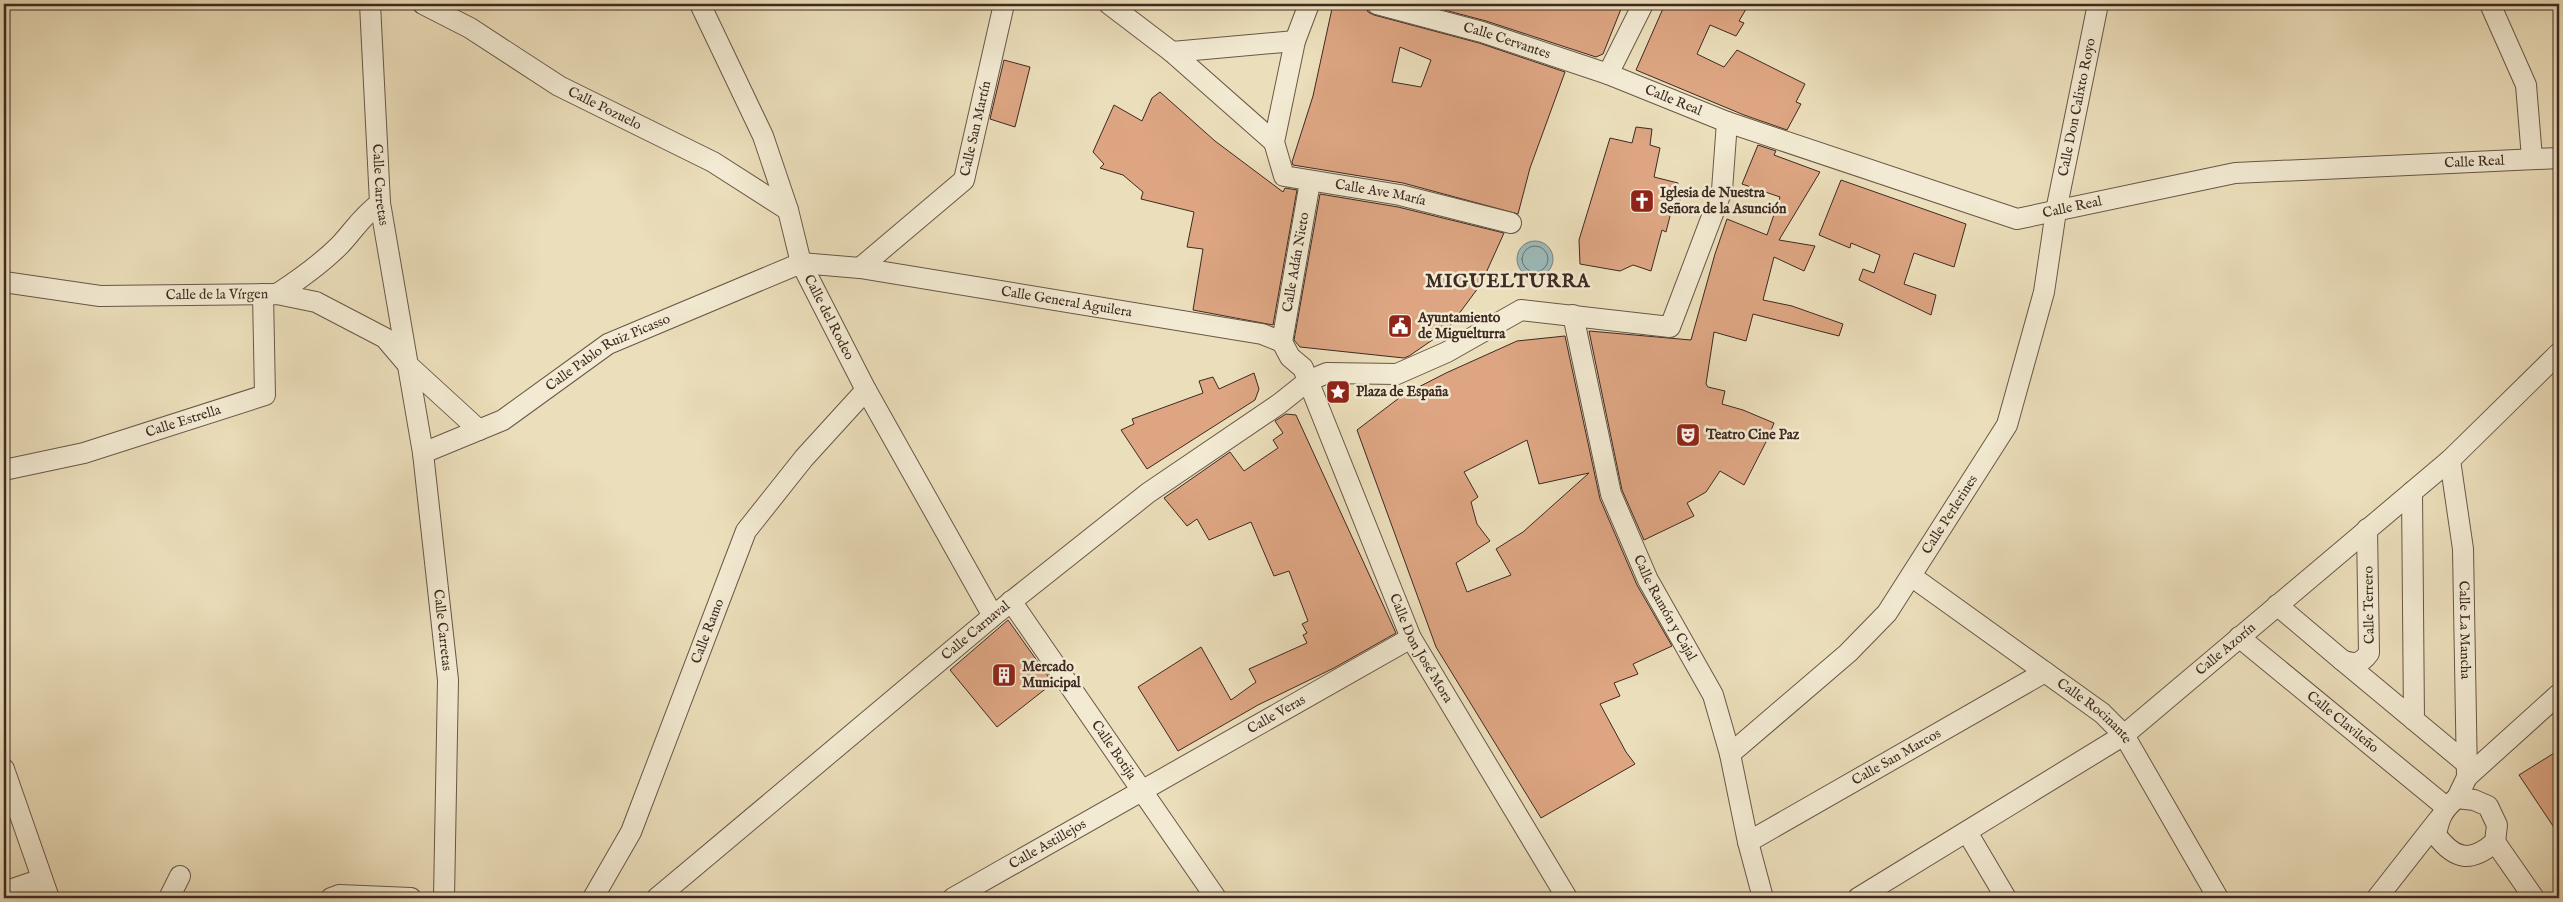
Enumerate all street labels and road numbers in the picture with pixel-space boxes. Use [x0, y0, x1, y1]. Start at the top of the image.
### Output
street label: Calle Cervantes [1461, 18, 1553, 63]
street label: Calle Don Calixto Royo [2054, 36, 2100, 178]
street label: Calle San Martín [956, 79, 995, 178]
street label: Calle Real [1642, 81, 1705, 120]
street label: Calle Pozuelo [565, 83, 645, 135]
street label: Calle Carretas [368, 143, 393, 227]
street label: Calle Real [2444, 152, 2505, 172]
street label: Calle Ave María [1334, 175, 1429, 210]
street label: Calle Real [2041, 192, 2104, 222]
street label: Calle Adán Nieto [1278, 210, 1314, 314]
street label: Calle del Rodeo [799, 272, 858, 364]
street label: Calle General Aguilera [1000, 282, 1134, 322]
street label: Calle de la Vírgen [166, 285, 269, 304]
street label: Calle Pablo Ruiz Picasso [542, 310, 673, 395]
street label: Calle Estrella [143, 400, 224, 442]
street label: Calle Perlerines [1918, 471, 1982, 558]
street label: Calle Ramón y Cajal [1629, 552, 1701, 664]
street label: Calle Terrero [2359, 565, 2379, 644]
street label: Calle La Mancha [2455, 581, 2474, 680]
street label: Calle Carretas [429, 588, 456, 672]
street label: Calle Don José Mora [1385, 591, 1457, 707]
street label: Calle Ramo [687, 596, 728, 666]
street label: Calle Carnaval [938, 597, 1014, 664]
street label: Calle Azorín [2192, 618, 2260, 680]
street label: Calle Rocinante [2053, 674, 2136, 747]
street label: Calle Clavileño [2303, 687, 2383, 757]
street label: Calle Veras [1244, 691, 1309, 738]
street label: Calle Botija [1087, 717, 1141, 784]
street label: Calle San Marcos [1849, 724, 1944, 790]
street label: Calle Astillejos [1006, 815, 1090, 873]

